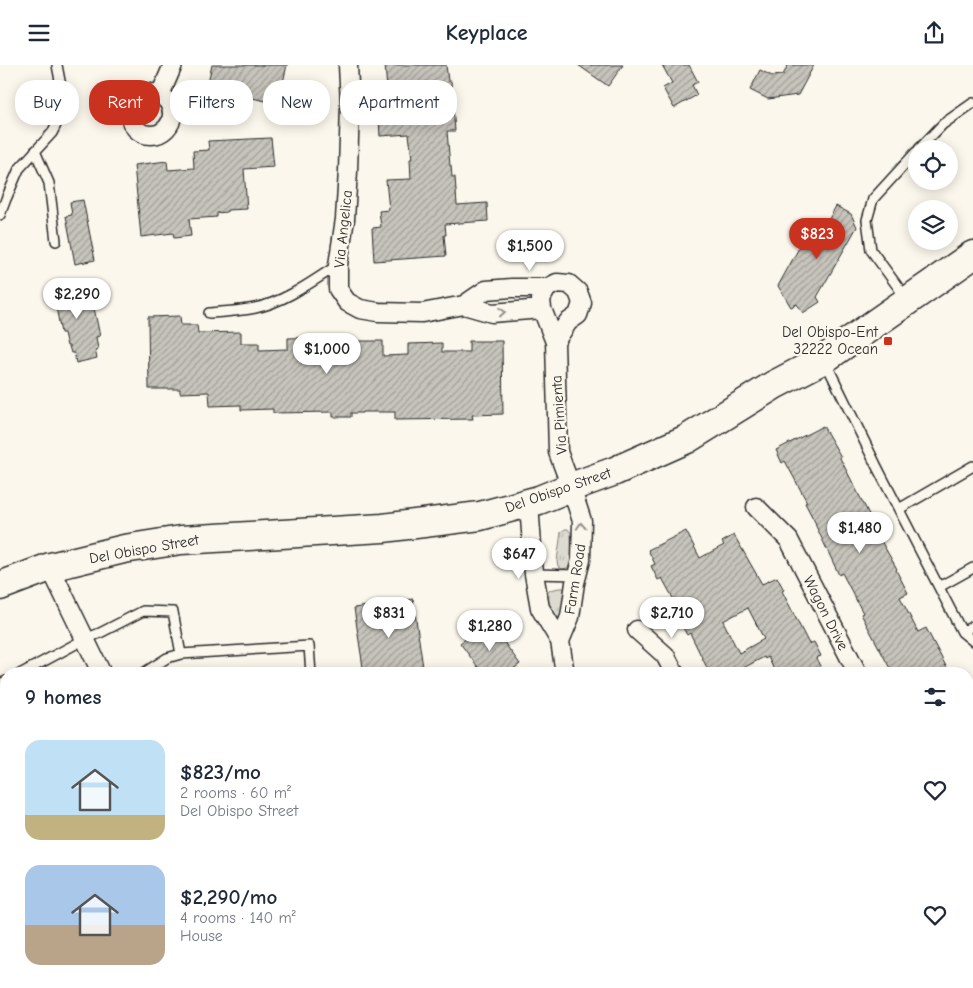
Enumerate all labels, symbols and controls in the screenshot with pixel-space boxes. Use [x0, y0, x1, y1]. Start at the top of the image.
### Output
icon: menu [25, 19, 53, 47]
icon: share [920, 19, 948, 47]
text: Keyplace [445, 20, 528, 46]
chip: Buy [15, 80, 79, 125]
chip: Rent [89, 80, 160, 125]
chip: Filters [170, 80, 253, 125]
chip: New [263, 80, 330, 125]
chip: Apartment [340, 80, 457, 125]
map controls [908, 140, 958, 250]
button: locate [908, 140, 958, 190]
street label: Via Angelica [330, 189, 356, 269]
button: layers [908, 200, 958, 250]
pin: $823 [787, 217, 847, 260]
text: $823 [800, 225, 834, 243]
pin: $1,500 [489, 229, 571, 272]
text: $1,500 [507, 237, 553, 255]
pin: $2,290 [36, 277, 118, 320]
text: $2,290 [54, 285, 100, 303]
one-way arrow [499, 307, 507, 318]
place label: Del Obispo-Ent 32222 Ocean [782, 323, 879, 358]
pin: $1,000 [286, 333, 368, 375]
marker: Del Obispo-Ent 32222 Ocean [882, 335, 894, 347]
text: $1,000 [304, 340, 350, 358]
street label: Via Pimienta [547, 375, 571, 455]
street label: Del Obispo Street [503, 463, 614, 517]
pin: $1,480 [819, 511, 901, 554]
text: $1,480 [838, 519, 882, 537]
one-way arrow [576, 521, 587, 529]
street label: Del Obispo Street [88, 530, 201, 568]
pin: $647 [489, 537, 549, 580]
street label: Farm Road [561, 542, 589, 616]
text: $647 [503, 545, 535, 563]
street label: Wagon Drive [800, 573, 853, 654]
pin: $831 [359, 597, 419, 639]
pin: $2,710 [631, 597, 713, 639]
text: $831 [373, 604, 405, 622]
text: $2,710 [650, 604, 694, 622]
pin: $1,280 [449, 609, 531, 652]
text: $1,280 [468, 617, 512, 635]
icon: filters [921, 683, 949, 711]
text: 9 homes [25, 685, 101, 709]
icon: home [65, 760, 125, 820]
text: $823/mo [180, 760, 261, 784]
icon: heart [921, 776, 949, 804]
text: 2 rooms · 60 m² [180, 784, 291, 802]
text: Del Obispo Street [180, 802, 298, 820]
icon: home [65, 885, 125, 945]
text: $2,290/mo [180, 885, 277, 909]
icon: heart [921, 901, 949, 929]
text: 4 rooms · 140 m² [180, 909, 296, 927]
text: House [180, 927, 223, 945]

